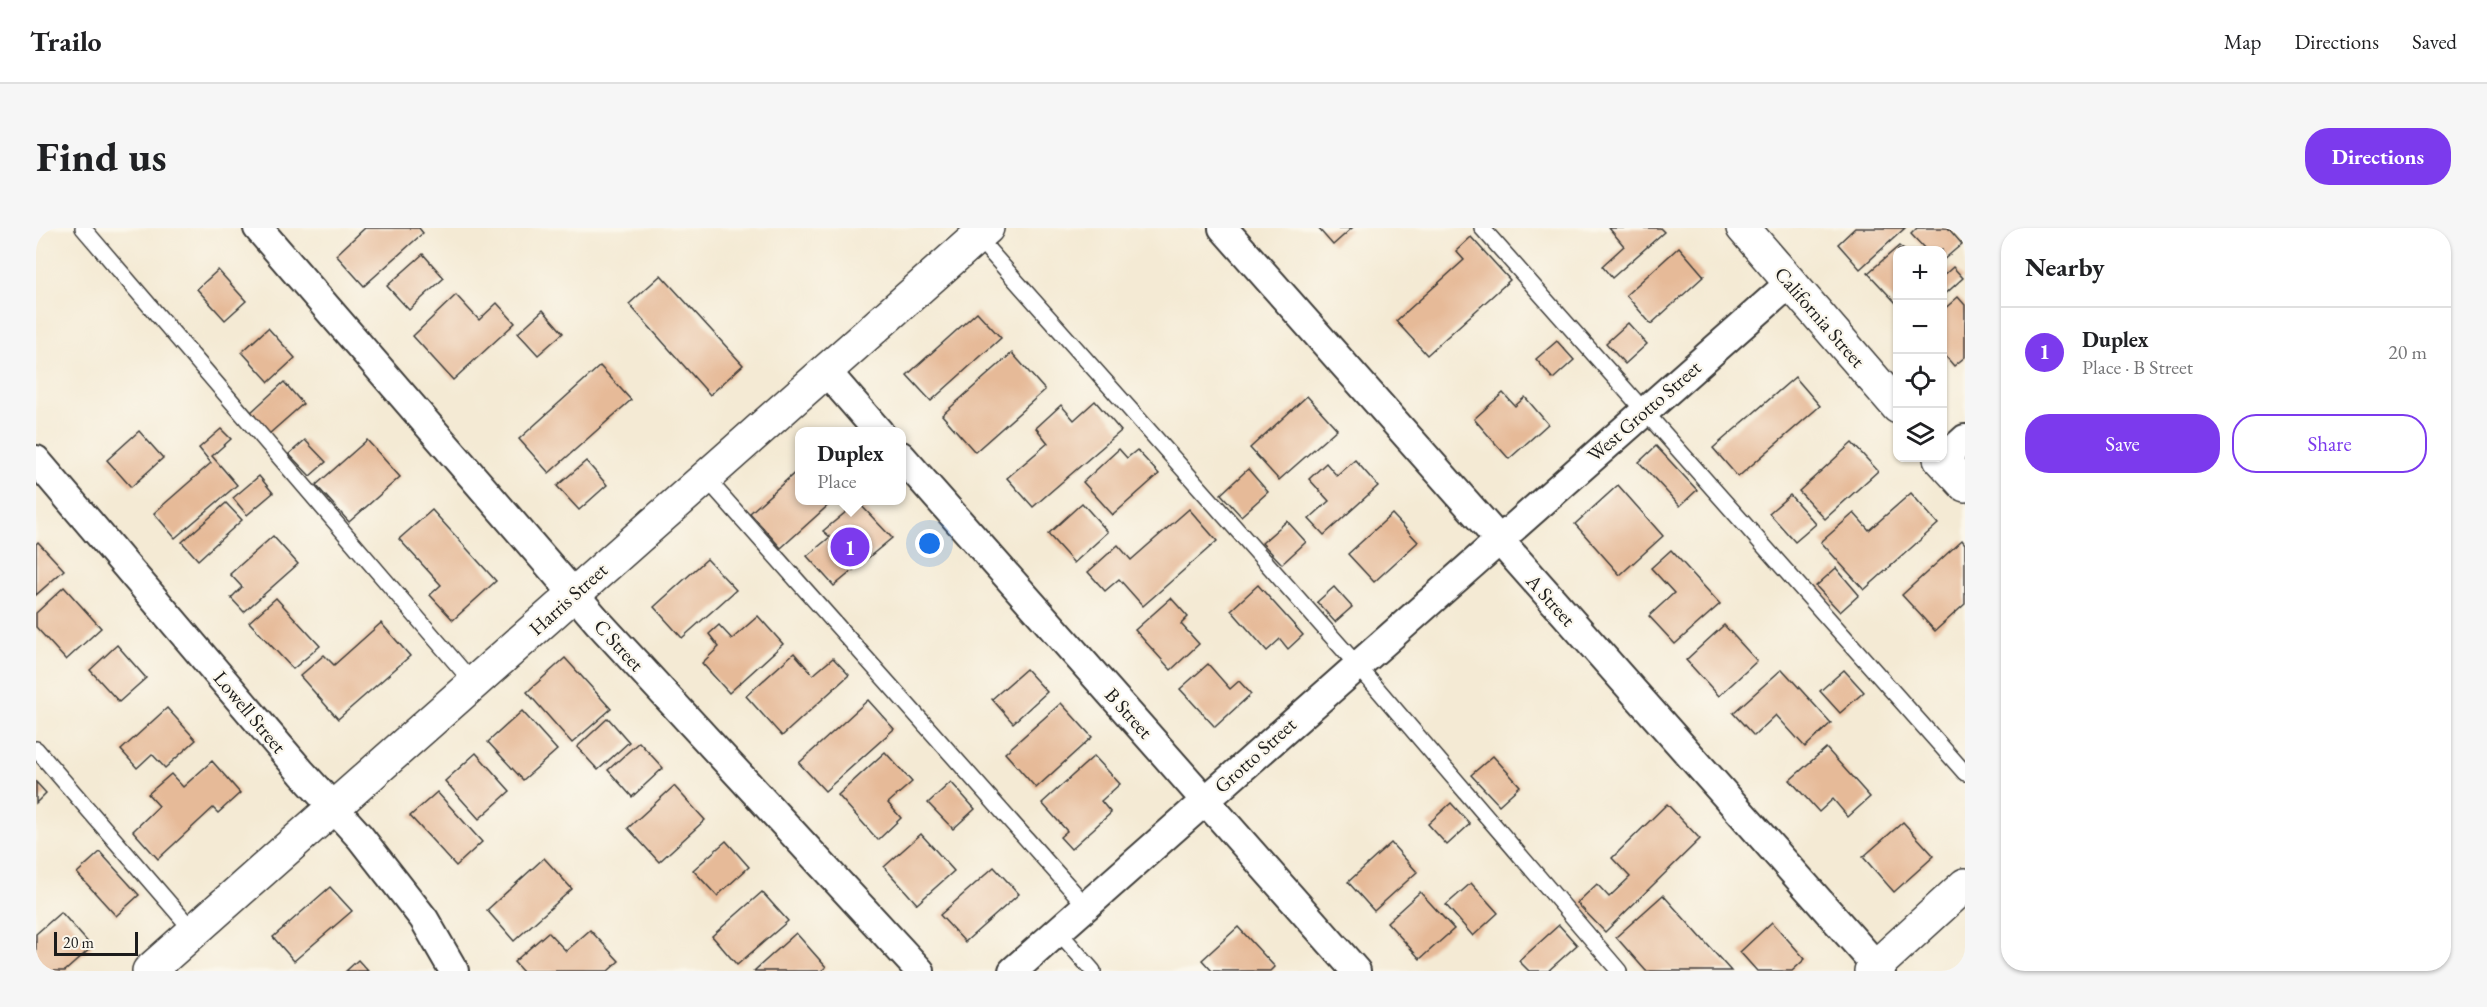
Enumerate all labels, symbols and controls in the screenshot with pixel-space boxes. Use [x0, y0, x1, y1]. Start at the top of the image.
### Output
text: Trailo [30, 23, 102, 59]
text: Map [2224, 28, 2261, 55]
text: Directions [2294, 28, 2379, 55]
text: Saved [2412, 28, 2457, 55]
button: Directions [2305, 128, 2451, 185]
text: Find us [36, 129, 167, 184]
map controls [1893, 246, 1947, 462]
button: + [1893, 246, 1947, 300]
text: Nearby [2025, 250, 2105, 284]
street label: California Street [1769, 261, 1872, 374]
button: − [1893, 300, 1947, 354]
text: Duplex [2082, 325, 2149, 354]
text: 1 [2039, 339, 2050, 365]
text: 20 m [2388, 339, 2427, 365]
street label: West Grotto Street [1582, 354, 1707, 468]
button: locate [1893, 354, 1947, 408]
text: Place · B Street [2082, 354, 2193, 380]
button: layers [1893, 408, 1947, 462]
button: Save [2025, 414, 2220, 473]
button: Share [2232, 414, 2427, 473]
popup [795, 427, 906, 505]
text: Duplex [817, 439, 884, 468]
text: Place [817, 468, 857, 494]
pin: 1 [830, 524, 870, 570]
your location [915, 529, 944, 558]
street label: Harris Street [523, 556, 613, 641]
street label: A Street [1520, 568, 1582, 632]
street label: C Street [588, 613, 650, 677]
street label: Lowell Street [208, 665, 293, 759]
street label: B Street [1099, 682, 1159, 744]
street label: Grotto Street [1209, 711, 1302, 799]
scale bar [54, 929, 138, 956]
text: 20 m [63, 932, 94, 953]

